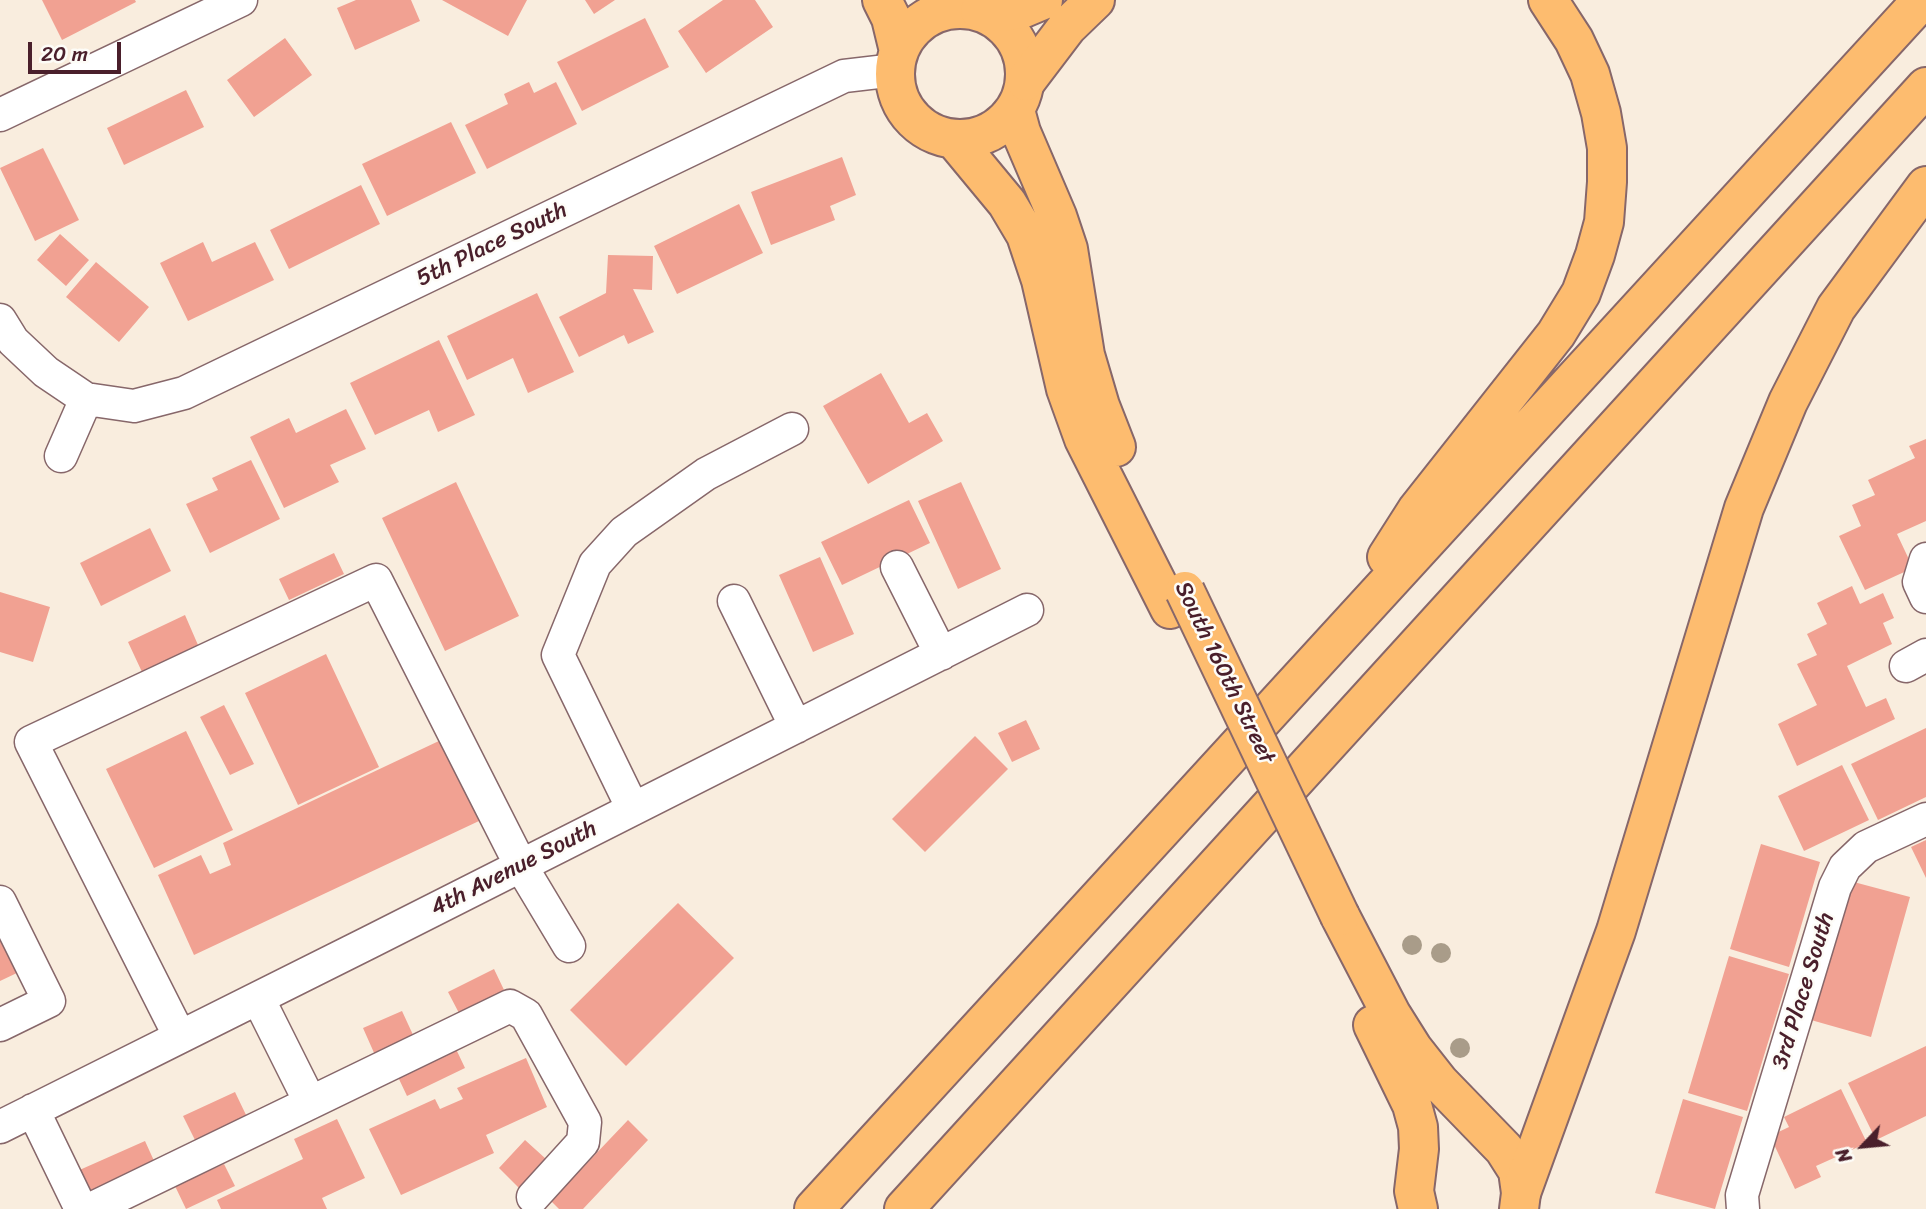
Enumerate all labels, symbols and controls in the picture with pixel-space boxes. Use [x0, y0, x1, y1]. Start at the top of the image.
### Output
scale bar [32, 28, 124, 72]
text: 20 m [41, 35, 88, 73]
street label: 5th Place South [412, 197, 572, 293]
street label: South 160th Street [1168, 578, 1280, 768]
street label: 4th Avenue South [426, 815, 602, 923]
street label: 3rd Place South [1767, 909, 1841, 1073]
north arrow [1828, 1111, 1898, 1181]
text: N [1826, 1142, 1861, 1169]

